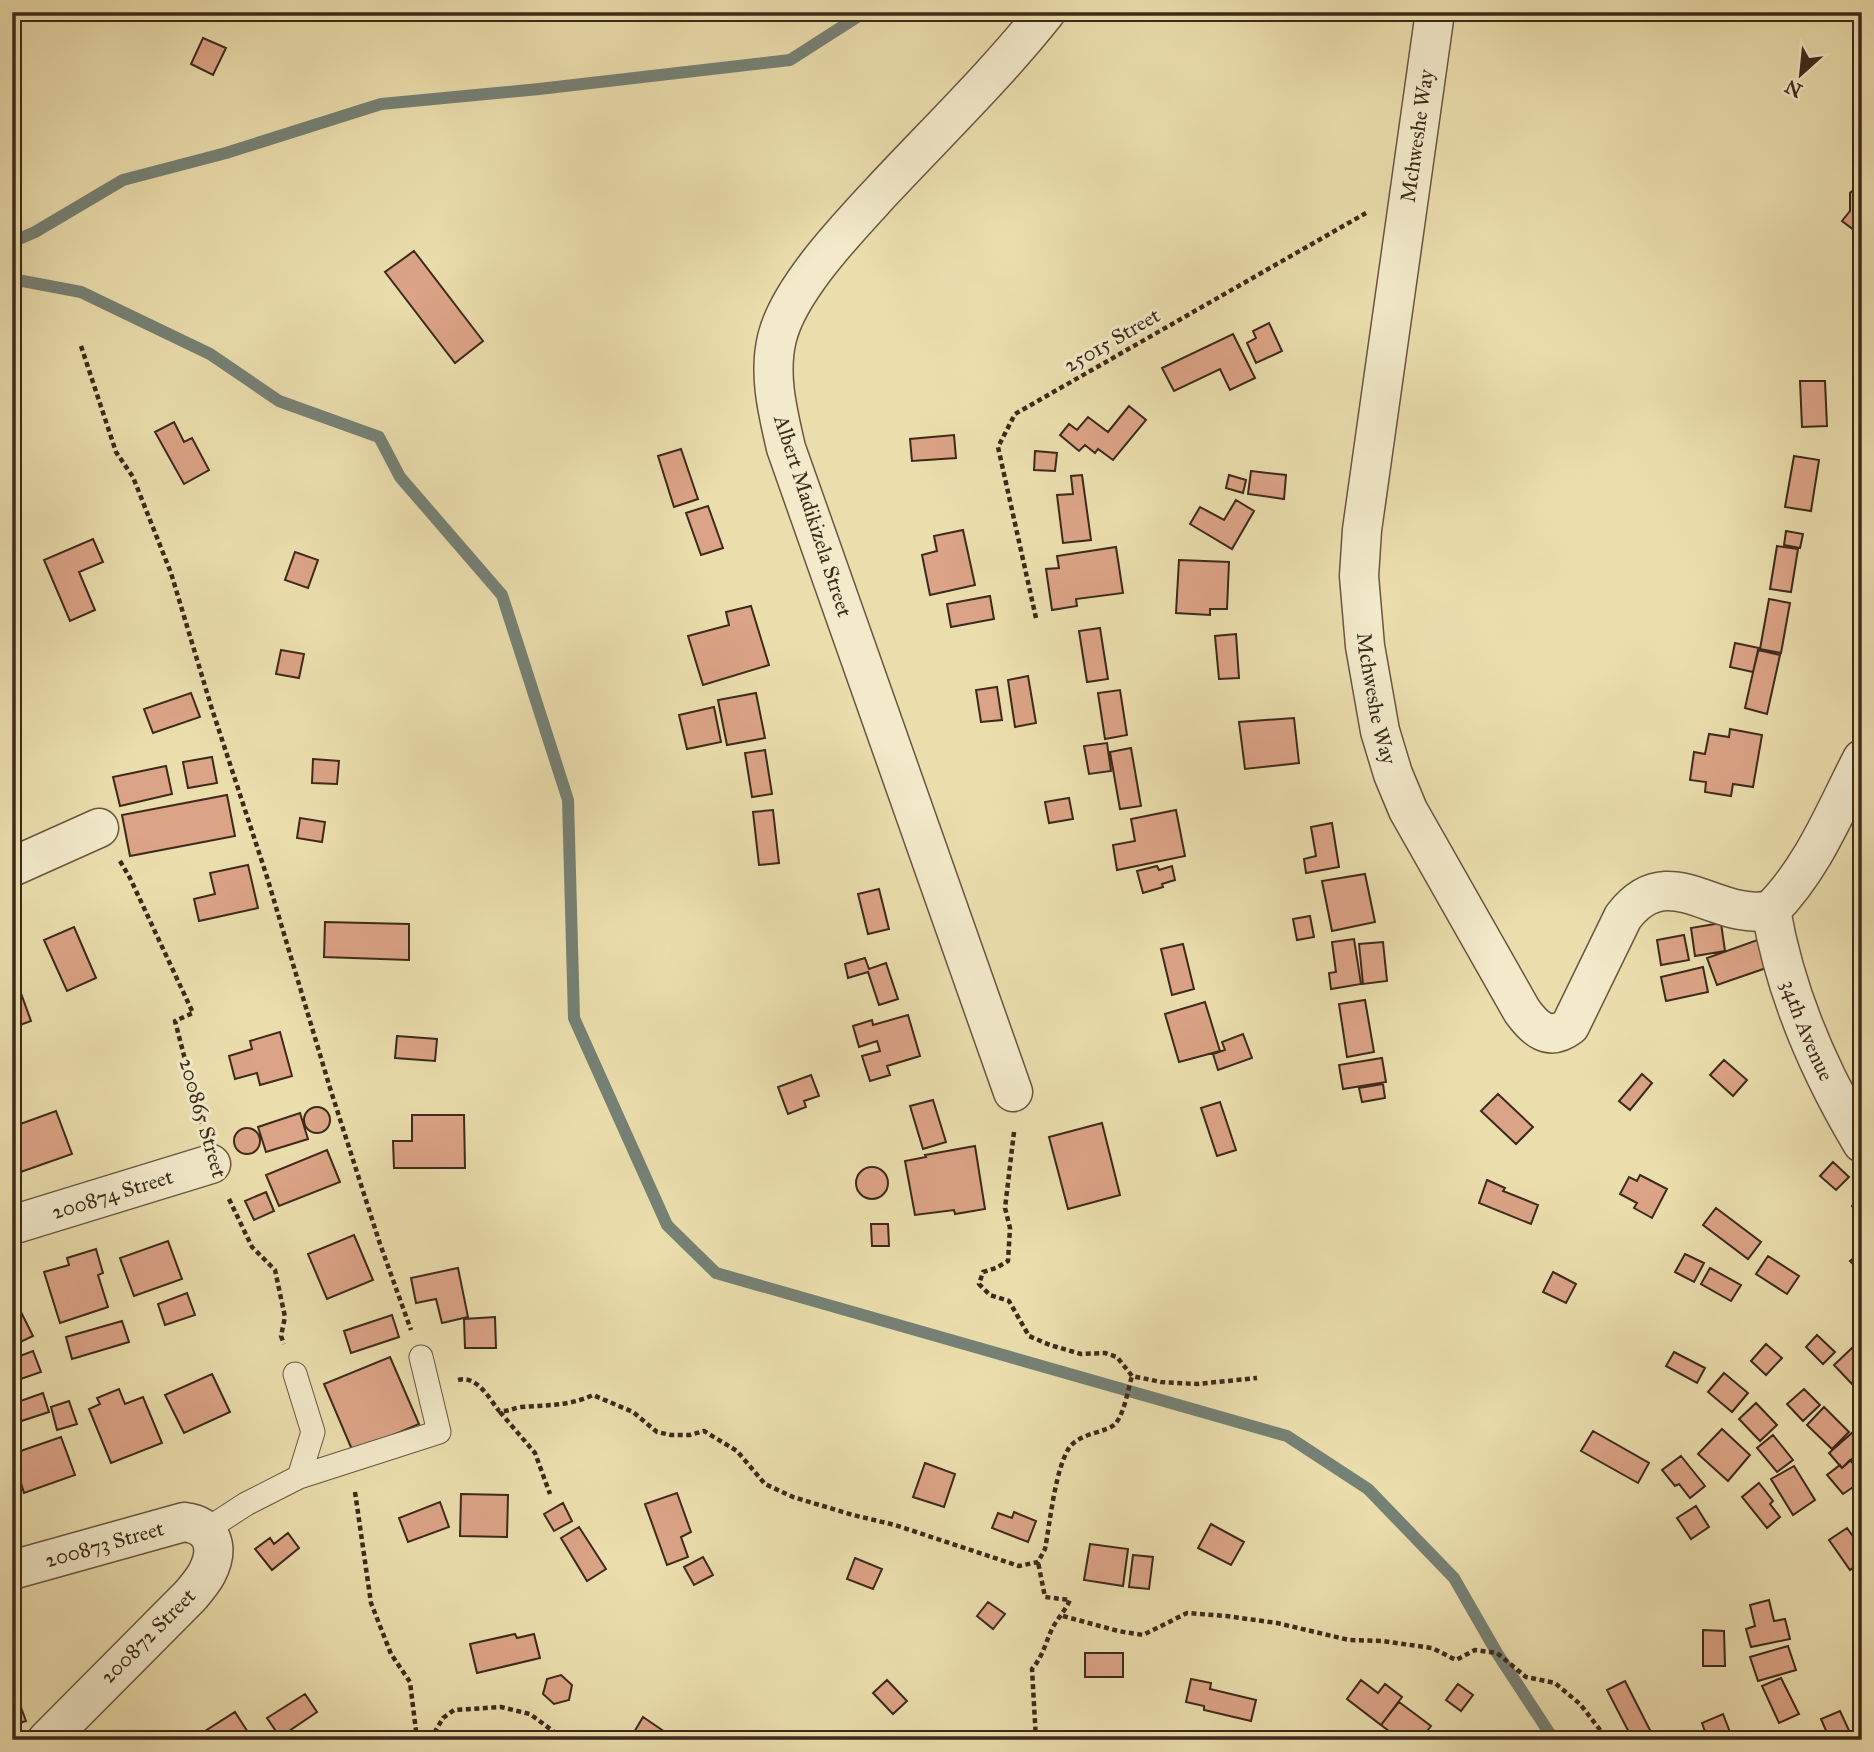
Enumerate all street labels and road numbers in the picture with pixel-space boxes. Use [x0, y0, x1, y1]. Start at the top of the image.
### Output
street label: Mchweshe Way [1395, 67, 1439, 204]
street label: 25015 Street [1059, 302, 1165, 378]
street label: Albert Madikizela Street [768, 411, 858, 621]
street label: Mchweshe Way [1351, 631, 1403, 769]
street label: 34th Avenue [1776, 977, 1839, 1086]
street label: 200865 Street [174, 1055, 233, 1181]
street label: 200874 Street [49, 1163, 177, 1225]
street label: 200873 Street [42, 1515, 167, 1573]
street label: 200872 Street [95, 1582, 202, 1689]

